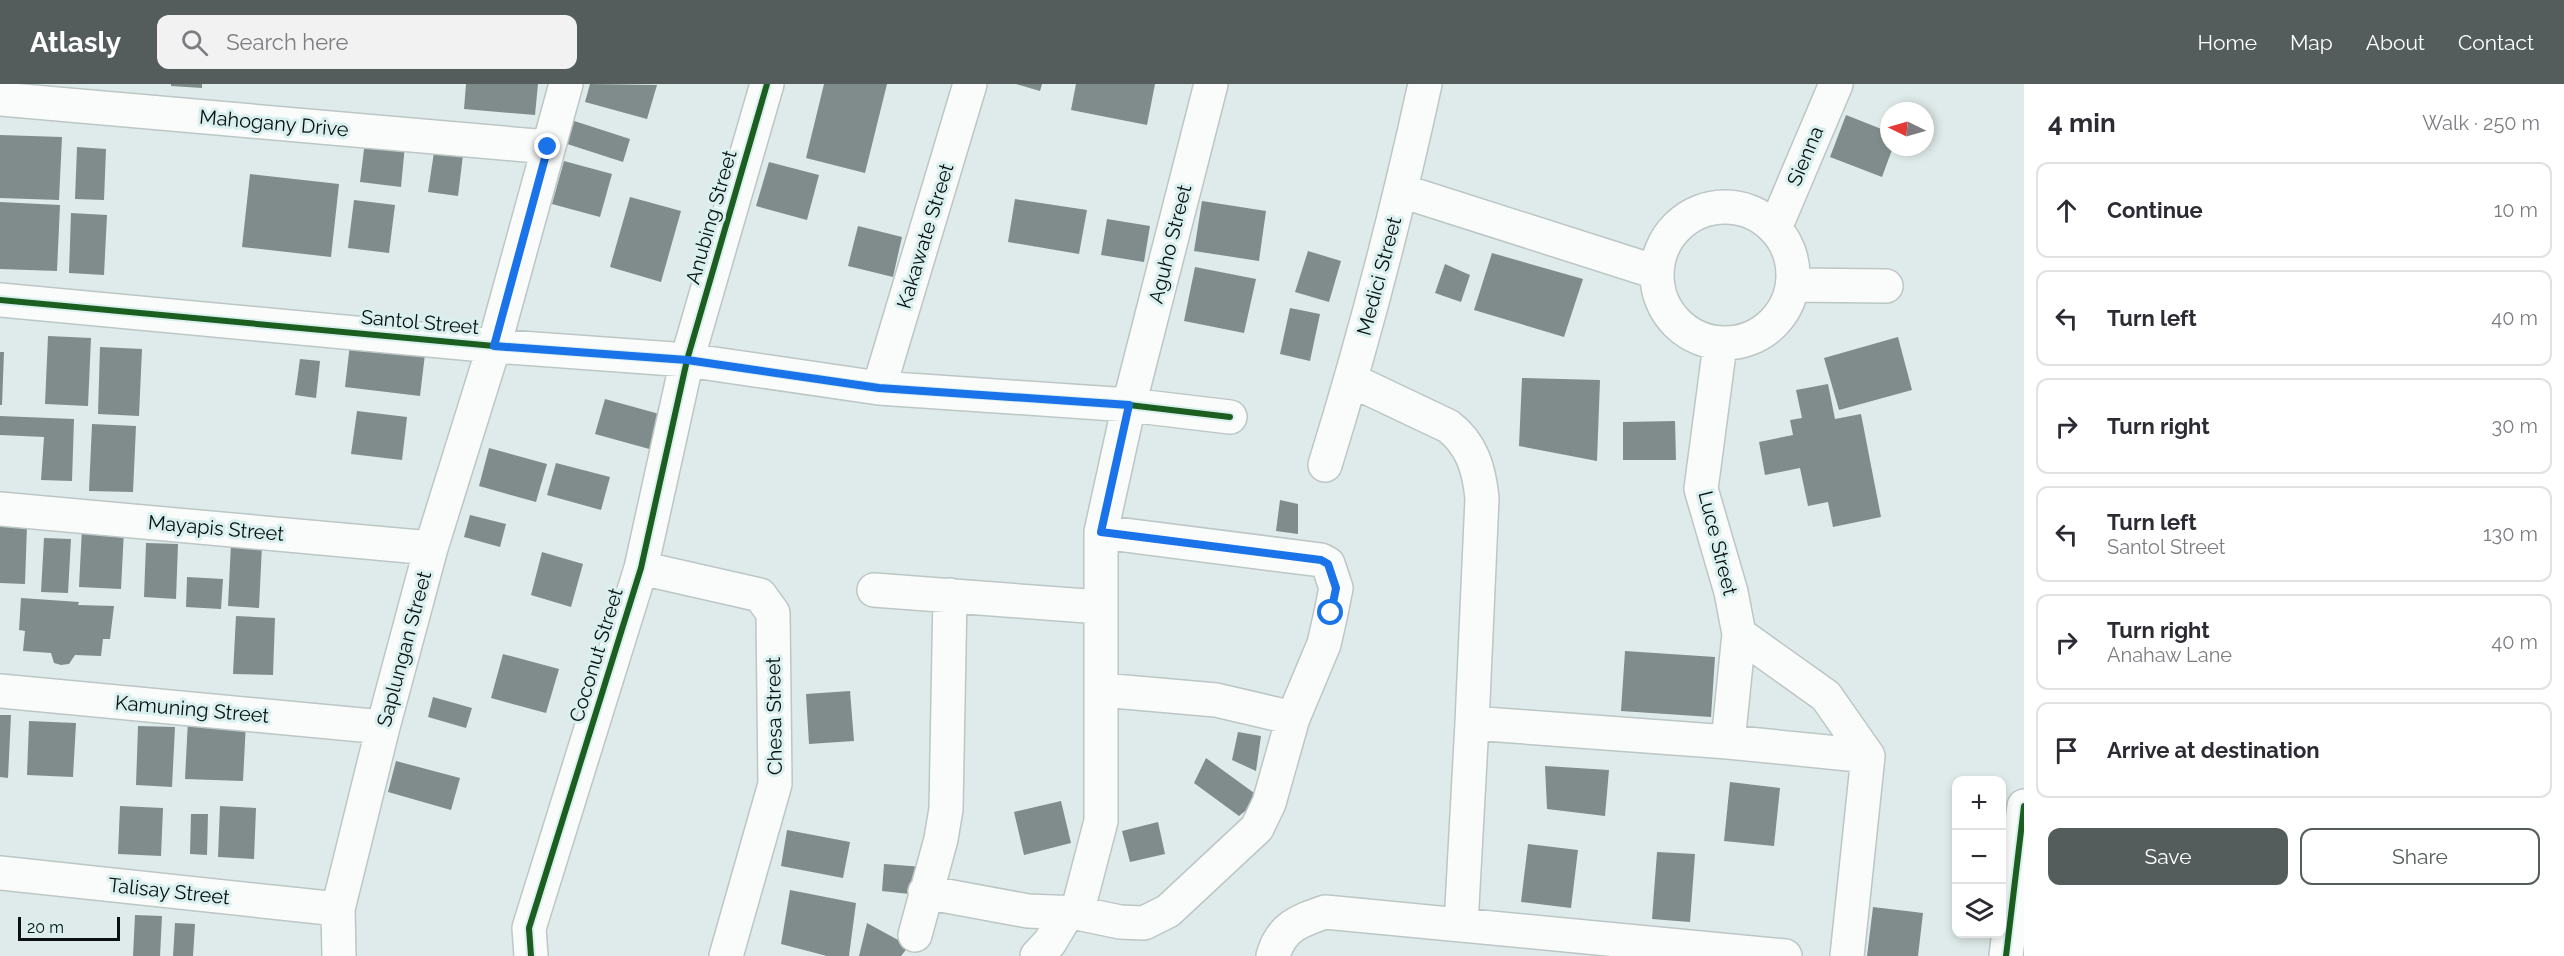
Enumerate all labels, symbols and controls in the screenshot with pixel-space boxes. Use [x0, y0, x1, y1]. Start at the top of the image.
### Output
search box [157, 15, 577, 69]
text: Atlasly [30, 26, 121, 59]
icon: search [178, 26, 211, 59]
text: Search here [226, 29, 348, 55]
text: Home [2198, 30, 2257, 55]
text: Map [2290, 30, 2333, 55]
text: About [2366, 30, 2425, 55]
text: Contact [2458, 30, 2534, 55]
north arrow [1880, 102, 1934, 156]
street label: Mahogany Drive [198, 105, 350, 142]
text: 4 min [2048, 108, 2116, 138]
text: Walk · 250 m [2422, 111, 2540, 135]
street label: Sienna [1782, 123, 1828, 189]
route end [534, 133, 560, 159]
street label: Anubing Street [680, 147, 742, 287]
street label: Kakawate Street [892, 160, 959, 311]
street label: Aguho Street [1144, 182, 1196, 306]
icon: ahead [2050, 194, 2083, 227]
text: Continue [2107, 197, 2203, 223]
text: 10 m [2494, 198, 2538, 222]
street label: Medici Street [1352, 214, 1406, 338]
icon: left [2050, 302, 2083, 335]
street label: Santol Street [360, 305, 480, 339]
text: Turn left [2107, 305, 2197, 331]
text: 40 m [2491, 306, 2538, 330]
icon: right [2050, 410, 2083, 443]
text: Turn right [2107, 413, 2210, 439]
text: 30 m [2492, 414, 2538, 438]
street label: Luce Street [1693, 488, 1743, 598]
text: Turn left [2107, 509, 2197, 535]
street label: Mayapis Street [147, 510, 285, 546]
icon: left [2050, 518, 2083, 551]
text: 130 m [2483, 522, 2538, 546]
text: Santol Street [2107, 535, 2225, 559]
street label: Saplungan Street [372, 568, 436, 729]
street label: Coconut Street [564, 585, 628, 725]
route start [1317, 599, 1343, 625]
text: Turn right [2107, 617, 2210, 643]
icon: right [2050, 626, 2083, 659]
text: 40 m [2491, 630, 2538, 654]
text: Anahaw Lane [2107, 643, 2232, 667]
street label: Chesa Street [761, 656, 787, 775]
street label: Kamuning Street [114, 690, 270, 728]
icon: arrive [2050, 734, 2083, 767]
text: Arrive at destination [2107, 737, 2320, 763]
map controls [1952, 776, 2006, 938]
button: + [1952, 776, 2006, 830]
button: Save [2048, 828, 2288, 885]
button: Share [2300, 828, 2540, 885]
button: − [1952, 830, 2006, 884]
street label: Talisay Street [107, 873, 231, 909]
button: layers [1952, 884, 2006, 938]
scale bar [18, 914, 120, 942]
text: 20 m [27, 918, 64, 937]

